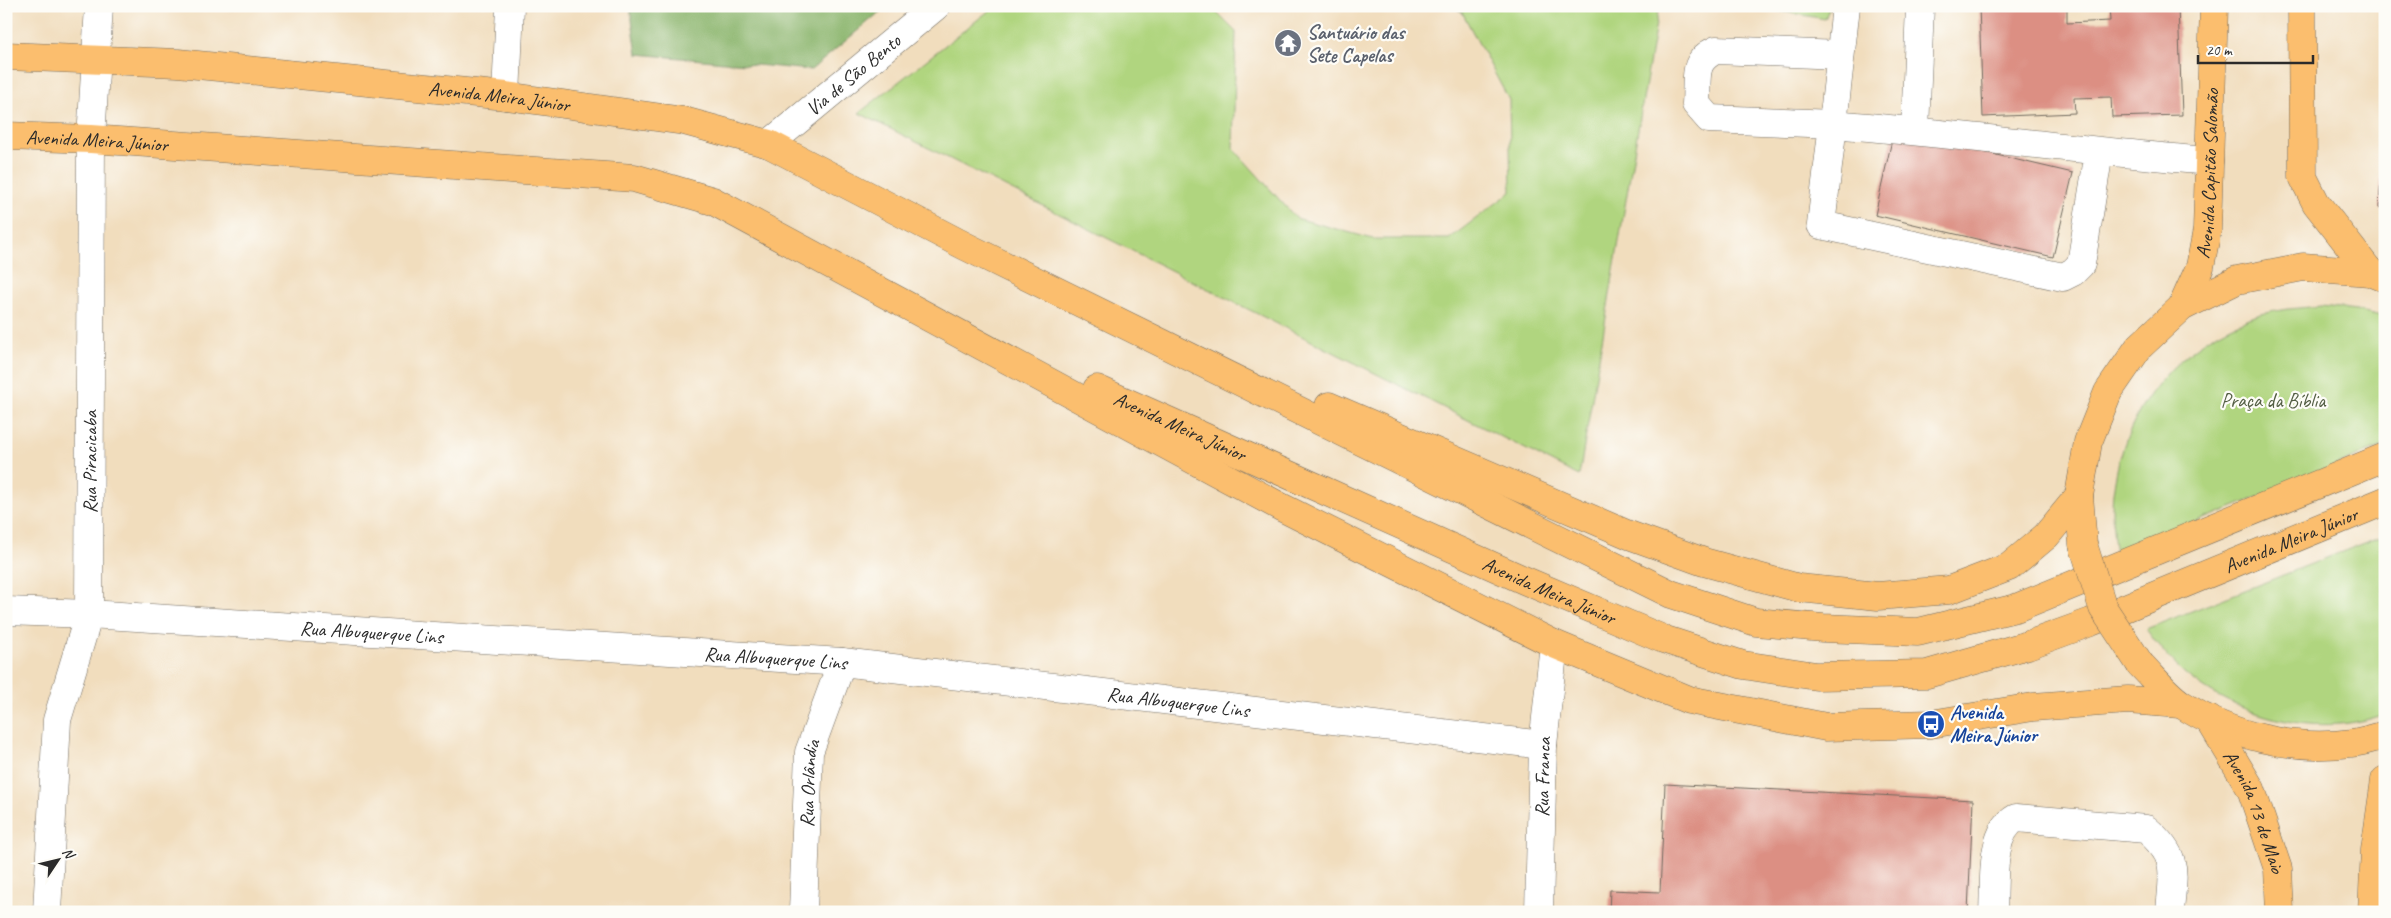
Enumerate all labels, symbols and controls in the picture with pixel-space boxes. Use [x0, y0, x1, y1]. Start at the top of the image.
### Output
place label: Santuário das Sete Capelas [1307, 20, 1406, 68]
street label: Via de São Bento [800, 28, 906, 121]
temple icon: Santuário das Sete Capelas [1273, 28, 1303, 58]
scale bar [2198, 32, 2314, 64]
text: 20 m [2206, 41, 2233, 60]
street label: Avenida Meira Júnior [427, 76, 573, 118]
street label: Avenida Capitão Salomão [2189, 87, 2224, 260]
street label: Avenida Meira Júnior [25, 124, 171, 157]
street label: Avenida Meira Júnior [1110, 386, 1252, 467]
park label: Praça da Bíblia [2221, 388, 2327, 413]
street label: Rua Piracicaba [77, 409, 102, 514]
street label: Avenida Meira Júnior [2220, 500, 2363, 578]
street label: Avenida Meira Júnior [1479, 551, 1621, 631]
street label: Rua Albuquerque Lins [299, 615, 446, 649]
street label: Rua Albuquerque Lins [703, 641, 851, 675]
street label: Rua Albuquerque Lins [1106, 681, 1253, 723]
place label: Avenida Meira Júnior [1950, 700, 2040, 748]
bus stop icon: Avenida Meira Júnior [1916, 709, 1946, 739]
street label: Rua Orlândia [794, 734, 826, 828]
street label: Rua Franca [1529, 734, 1556, 817]
street label: Avenida 13 de Maio [2218, 745, 2291, 874]
north arrow [32, 836, 82, 886]
text: N [59, 844, 79, 863]

